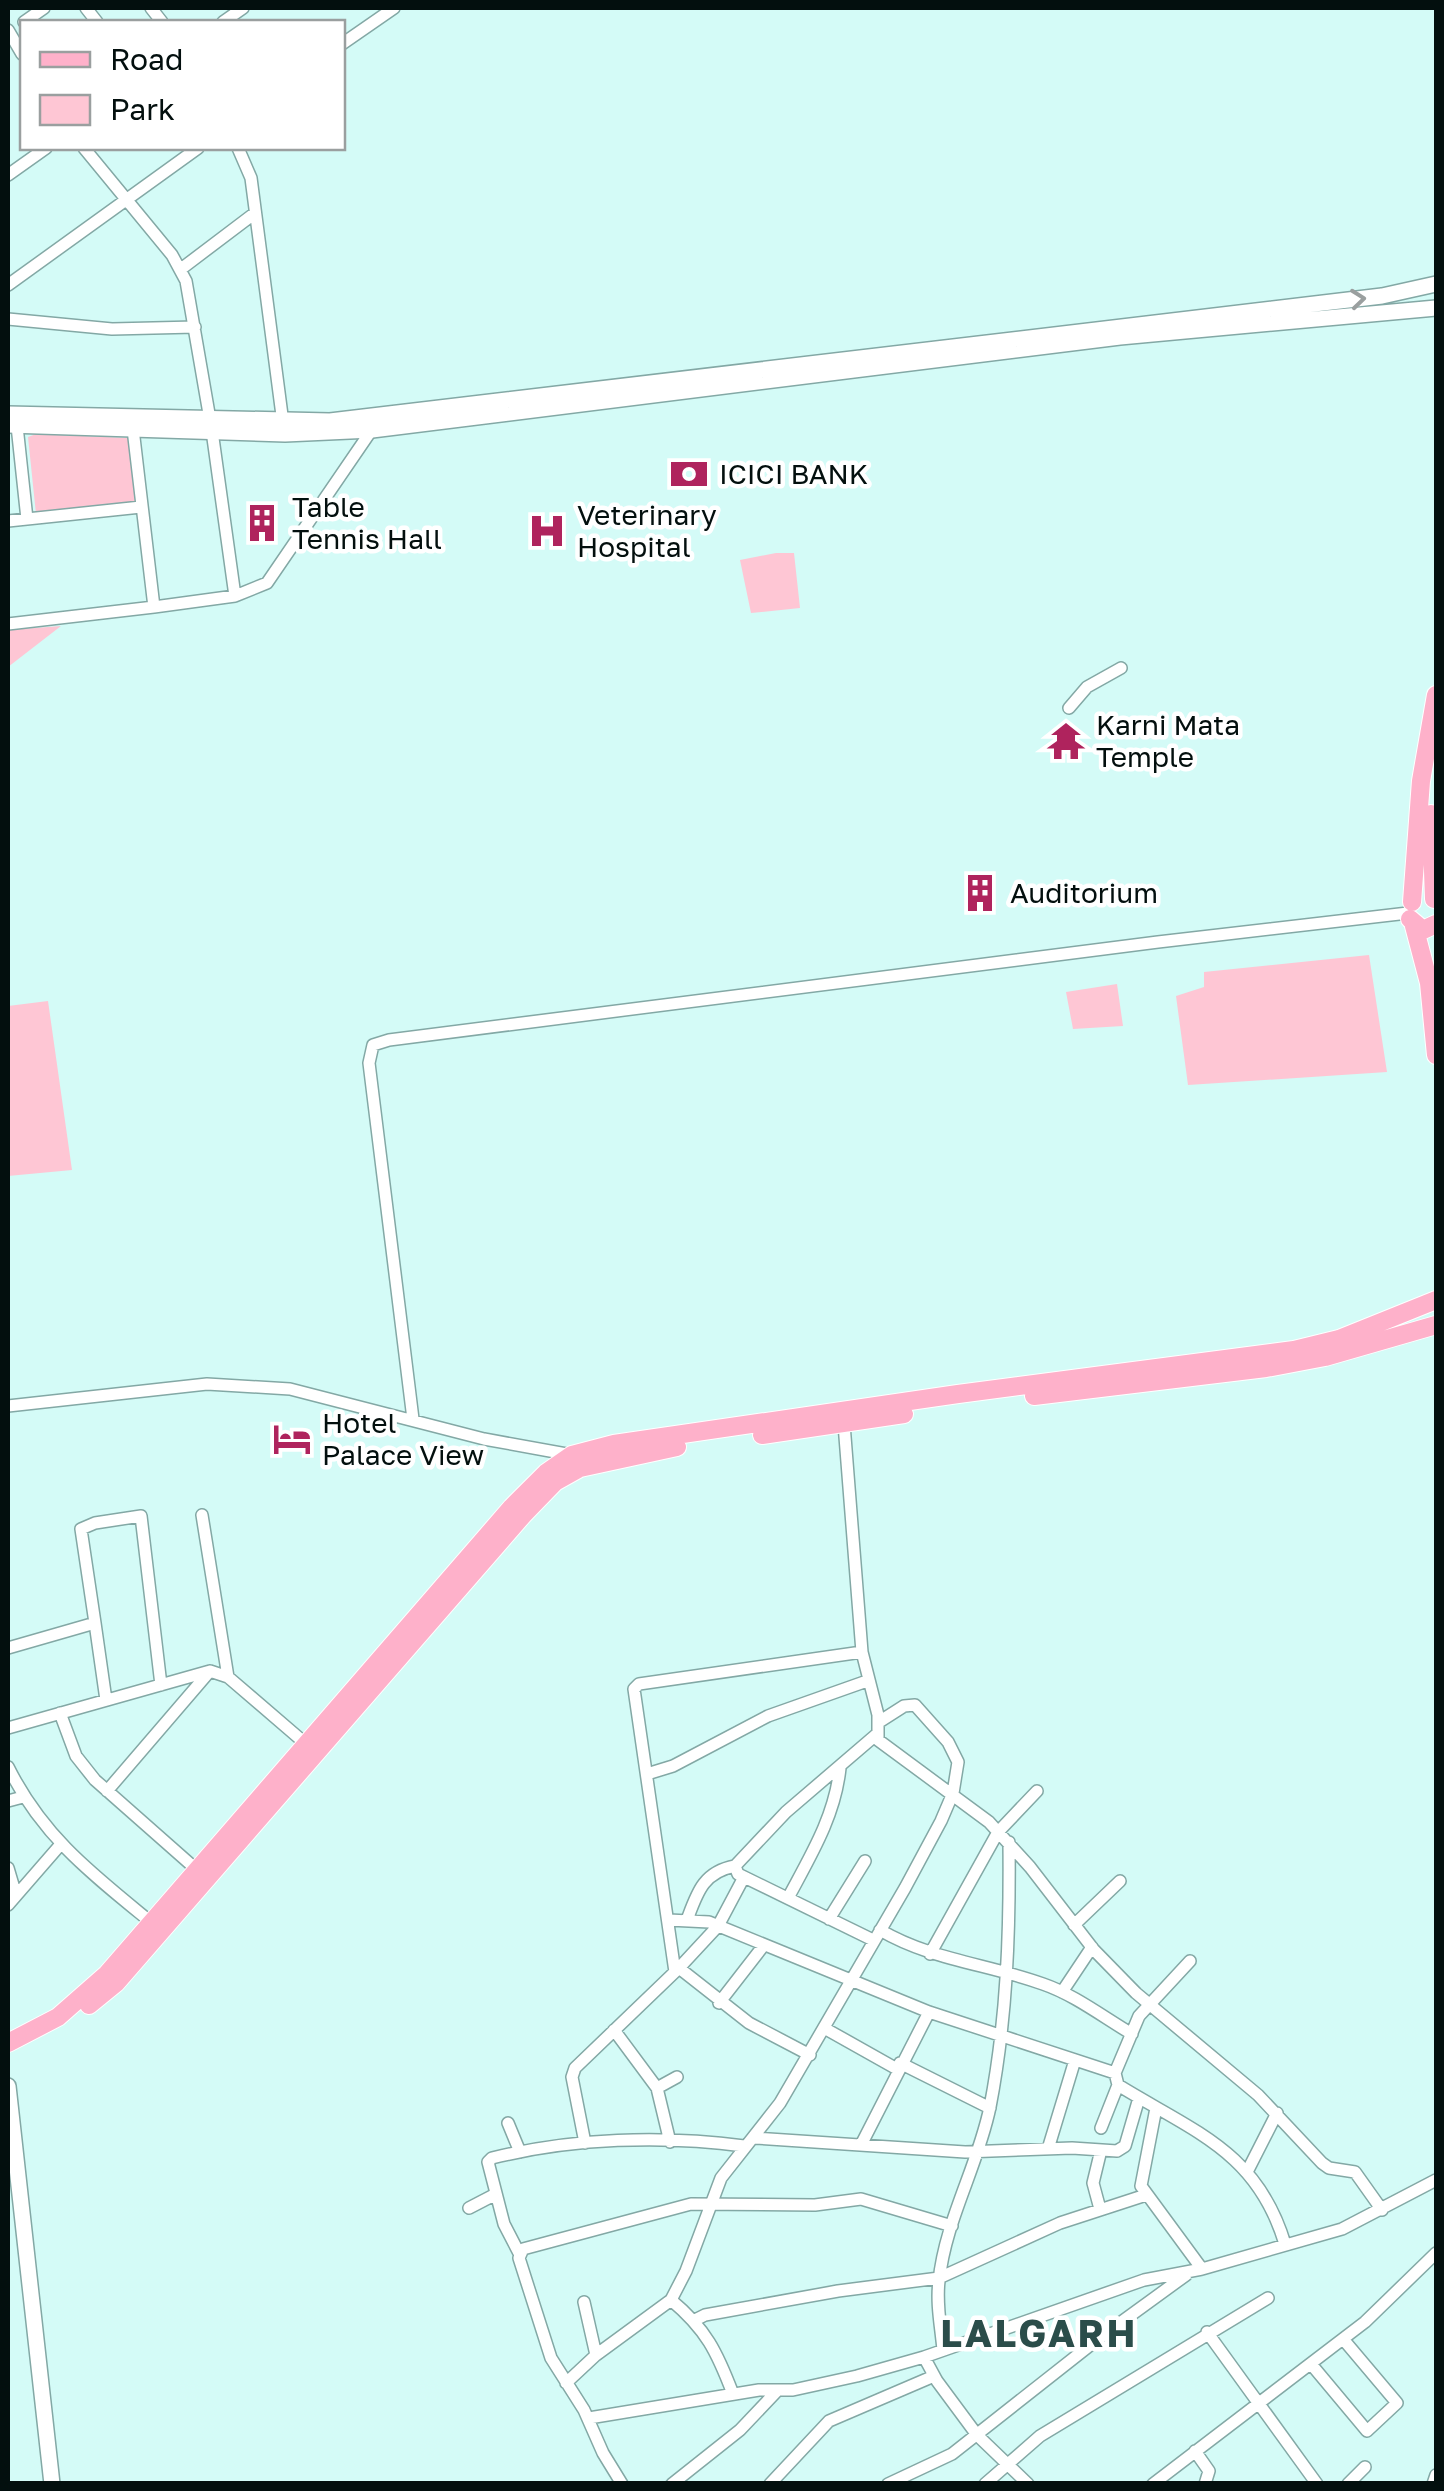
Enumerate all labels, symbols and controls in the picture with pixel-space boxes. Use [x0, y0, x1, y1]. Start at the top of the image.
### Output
legend [20, 20, 345, 150]
text: Road [110, 41, 184, 77]
text: Park [110, 91, 175, 127]
one-way arrow [1350, 289, 1366, 310]
bank icon: ICICI BANK [668, 453, 710, 495]
place label: ICICI BANK [719, 457, 868, 490]
place label: Table Tennis Hall [292, 490, 442, 555]
place label: Veterinary Hospital [577, 498, 717, 563]
building icon: Table Tennis Hall [241, 502, 283, 544]
hospital icon: Veterinary Hospital [526, 510, 568, 552]
place label: Karni Mata Temple [1096, 708, 1240, 773]
temple icon: Karni Mata Temple [1045, 720, 1087, 762]
building icon: Auditorium [959, 872, 1001, 914]
place label: Auditorium [1010, 876, 1158, 909]
place label: Hotel Palace View [322, 1406, 484, 1471]
hotel icon: Hotel Palace View [271, 1418, 313, 1460]
district label: LALGARH [940, 2310, 1138, 2355]

